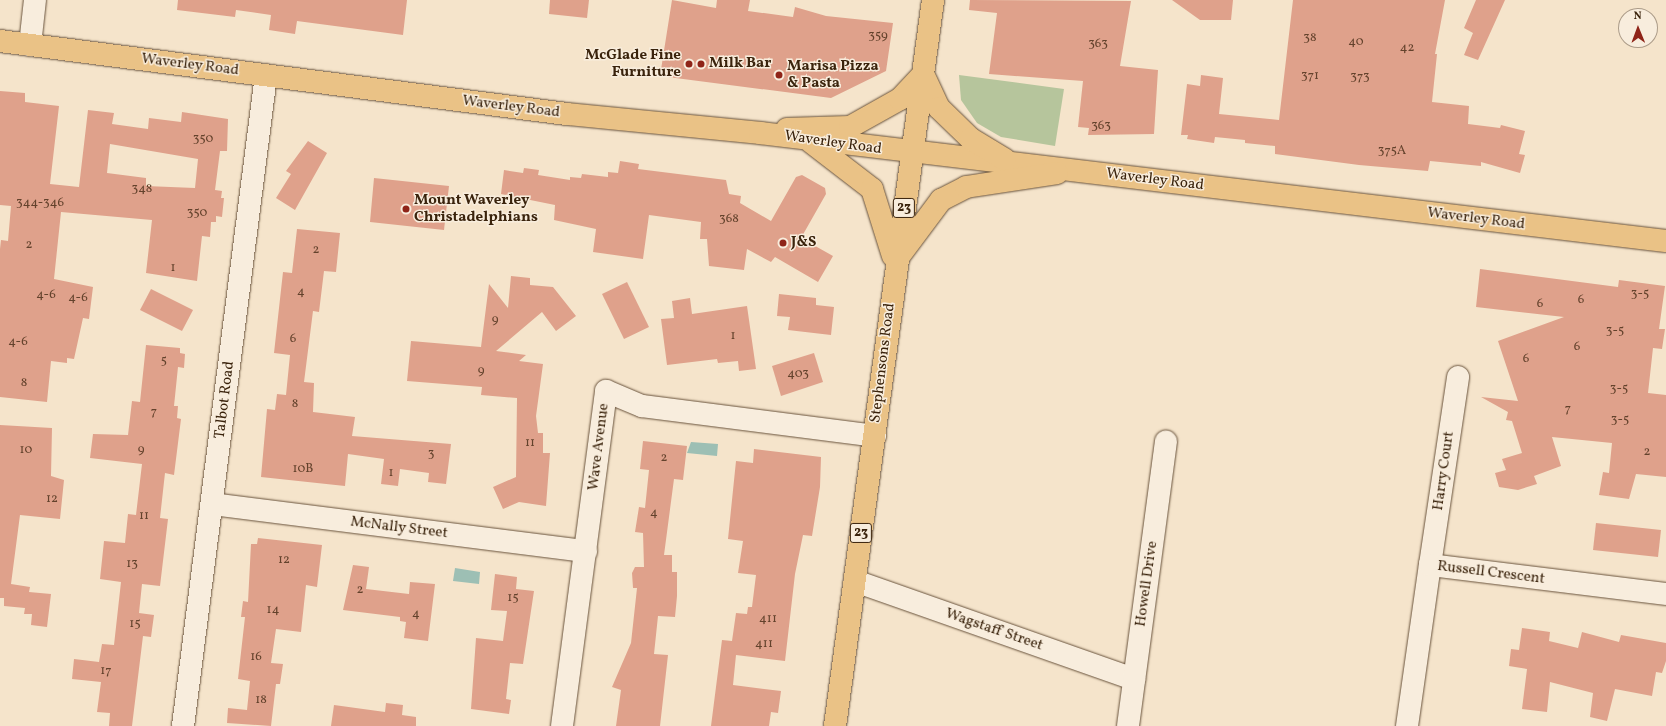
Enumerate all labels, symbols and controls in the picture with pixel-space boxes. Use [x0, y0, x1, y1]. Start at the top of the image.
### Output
north arrow [1618, 8, 1658, 48]
text: N [1634, 9, 1642, 24]
house number: 359 [868, 28, 888, 44]
house number: 38 [1303, 30, 1317, 46]
house number: 40 [1348, 34, 1364, 50]
house number: 363 [1088, 36, 1108, 52]
house number: 42 [1400, 40, 1414, 56]
place label: McGlade Fine Furniture [585, 46, 681, 81]
street label: Waverley Road [140, 50, 240, 80]
place label: Milk Bar [709, 55, 771, 73]
place label: Marisa Pizza & Pasta [787, 57, 879, 92]
marker: McGlade Fine Furniture [684, 59, 694, 69]
marker: Milk Bar [696, 59, 706, 69]
house number: 371 [1301, 68, 1319, 84]
house number: 373 [1350, 69, 1370, 85]
marker: Marisa Pizza & Pasta [774, 70, 784, 80]
street label: Waverley Road [461, 92, 561, 122]
house number: 363 [1091, 118, 1111, 134]
street label: Waverley Road [783, 127, 883, 159]
house number: 350 [193, 131, 213, 147]
house number: 375A [1378, 143, 1406, 159]
street label: Waverley Road [1105, 165, 1205, 195]
house number: 348 [132, 181, 152, 197]
place label: Mount Waverley Christadelphians [414, 191, 538, 226]
house number: 344-346 [16, 195, 64, 211]
road number: 23 [892, 196, 916, 220]
marker: Mount Waverley Christadelphians [401, 204, 411, 214]
street label: Waverley Road [1426, 204, 1526, 234]
house number: 350 [187, 205, 207, 221]
house number: 368 [719, 211, 739, 227]
place label: J&S [791, 234, 816, 252]
house number: 2 [26, 237, 32, 253]
marker: J&S [778, 238, 788, 248]
house number: 2 [313, 242, 319, 258]
house number: 1 [170, 260, 176, 276]
house number: 4 [297, 284, 305, 300]
house number: 3-5 [1631, 286, 1649, 302]
house number: 4-6 [36, 287, 56, 303]
house number: 4-6 [68, 290, 88, 306]
house number: 6 [1578, 292, 1584, 308]
house number: 6 [1537, 296, 1543, 312]
street label: Stephensons Road [867, 302, 899, 424]
house number: 9 [492, 312, 498, 328]
house number: 3-5 [1606, 323, 1624, 339]
house number: 1 [730, 328, 736, 344]
house number: 6 [290, 331, 296, 347]
house number: 4-6 [8, 334, 28, 350]
house number: 6 [1574, 339, 1580, 355]
house number: 6 [1523, 351, 1529, 367]
house number: 5 [161, 353, 167, 369]
street label: Talbot Road [211, 360, 239, 440]
house number: 9 [478, 363, 484, 379]
house number: 403 [787, 366, 809, 382]
house number: 8 [21, 375, 27, 391]
house number: 3-5 [1610, 381, 1628, 397]
house number: 8 [292, 396, 298, 412]
house number: 7 [1565, 401, 1571, 417]
street label: Wave Avenue [585, 402, 613, 492]
house number: 7 [151, 404, 157, 420]
house number: 3-5 [1611, 412, 1629, 428]
street label: Harry Court [1430, 430, 1458, 512]
house number: 11 [525, 435, 535, 451]
house number: 10 [20, 442, 32, 458]
house number: 9 [138, 442, 144, 458]
house number: 2 [1644, 444, 1650, 460]
house number: 3 [428, 446, 434, 462]
house number: 2 [661, 450, 667, 466]
house number: 10B [293, 461, 313, 477]
house number: 1 [388, 465, 394, 481]
house number: 12 [46, 491, 58, 507]
house number: 4 [650, 505, 658, 521]
house number: 11 [139, 508, 149, 524]
street label: McNally Street [349, 513, 449, 543]
road number: 23 [849, 521, 873, 545]
street label: Howell Drive [1132, 540, 1162, 628]
house number: 12 [278, 552, 290, 568]
house number: 13 [126, 556, 138, 572]
street label: Russell Crescent [1436, 557, 1546, 589]
house number: 2 [357, 582, 363, 598]
house number: 15 [507, 590, 519, 606]
house number: 14 [267, 602, 279, 618]
street label: Wagstaff Street [944, 605, 1044, 655]
house number: 4 [412, 606, 420, 622]
house number: 411 [759, 611, 777, 627]
house number: 15 [129, 616, 141, 632]
house number: 411 [755, 636, 773, 652]
house number: 16 [250, 649, 262, 665]
house number: 17 [100, 663, 112, 679]
house number: 18 [255, 692, 267, 708]

